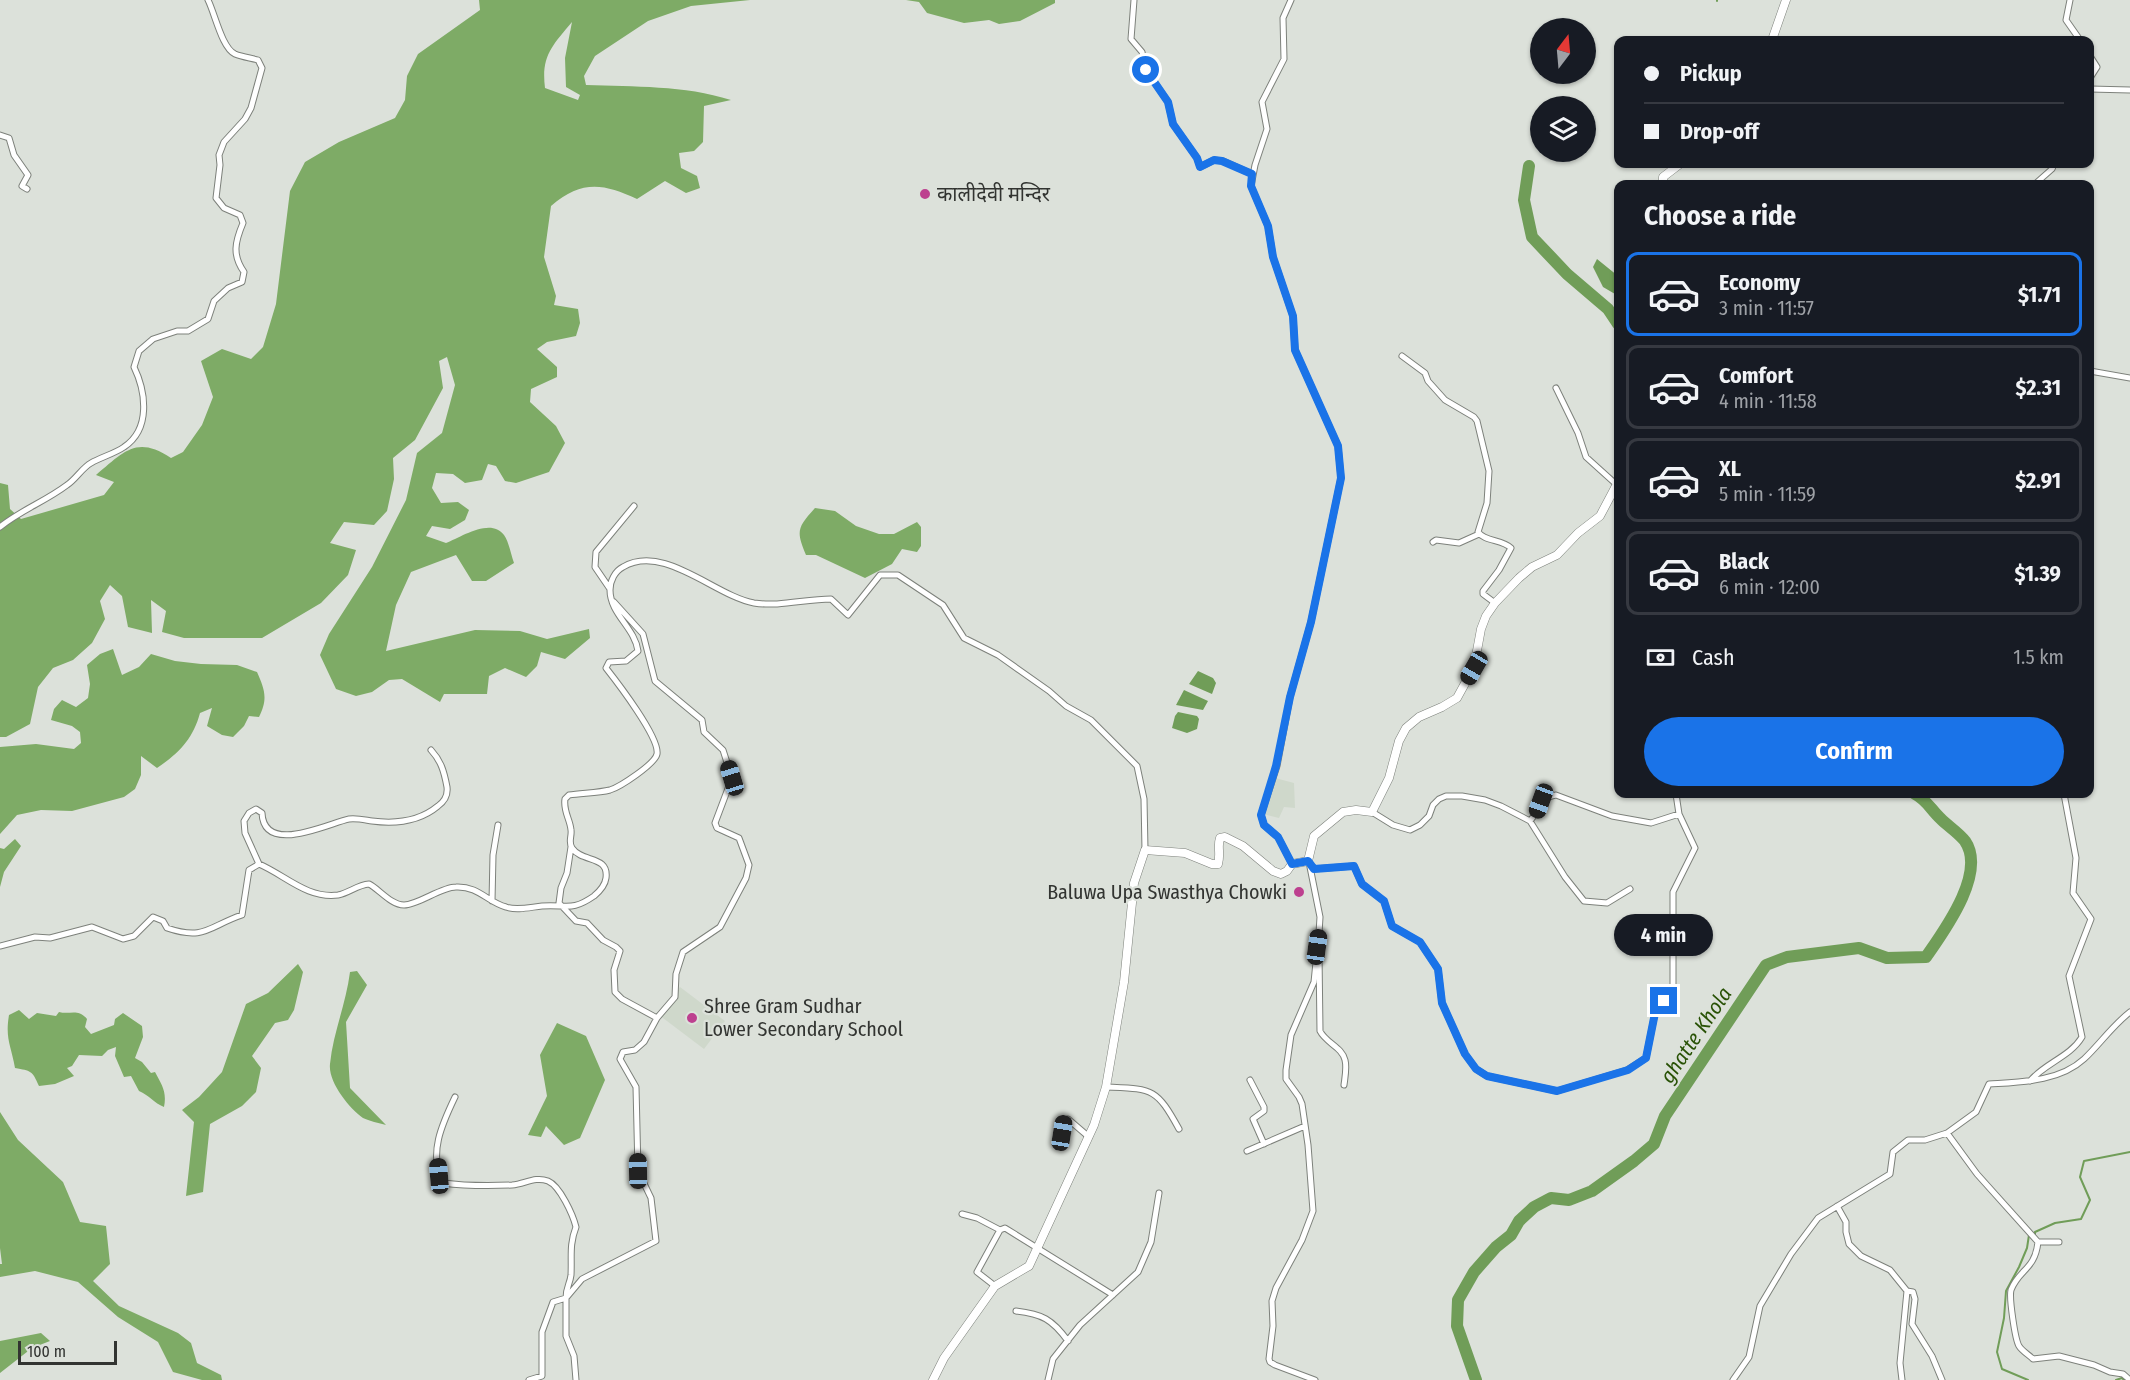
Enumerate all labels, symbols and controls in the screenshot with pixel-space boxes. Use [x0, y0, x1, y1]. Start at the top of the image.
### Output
north arrow [1530, 18, 1596, 84]
map controls [1530, 18, 1596, 162]
route start [1132, 56, 1159, 83]
text: Pickup [1680, 60, 1742, 87]
button: layers [1530, 96, 1596, 162]
text: Drop-off [1680, 118, 1759, 145]
place label: कालीदेवी मन्दिर [937, 182, 1051, 206]
marker: कालीदेवी मन्दिर [918, 187, 932, 201]
text: Choose a ride [1644, 200, 1796, 232]
icon: car [1647, 267, 1701, 321]
text: Economy [1719, 269, 1800, 296]
text: $1.71 [2018, 281, 2061, 308]
text: 3 min · 11:57 [1719, 296, 1814, 320]
icon: car [1647, 360, 1701, 414]
text: Comfort [1719, 362, 1793, 389]
text: $2.31 [2015, 374, 2061, 401]
text: 4 min · 11:58 [1719, 389, 1817, 413]
icon: car [1647, 453, 1701, 507]
text: XL [1719, 455, 1741, 482]
text: $2.91 [2015, 467, 2061, 494]
text: 5 min · 11:59 [1719, 482, 1816, 506]
icon: car [1647, 546, 1701, 600]
text: Black [1719, 548, 1769, 575]
text: $1.39 [2015, 560, 2061, 587]
text: 6 min · 12:00 [1719, 575, 1820, 599]
icon: cash [1644, 641, 1677, 674]
text: Cash [1692, 644, 1735, 671]
text: 1.5 km [2013, 645, 2064, 669]
car [1457, 648, 1491, 688]
button: Confirm [1644, 717, 2064, 786]
car [718, 758, 746, 798]
car [1526, 781, 1556, 821]
place label: Baluwa Upa Swasthya Chowki [1047, 880, 1287, 904]
marker: Baluwa Upa Swasthya Chowki [1292, 885, 1306, 899]
callout: 4 min [1614, 914, 1714, 956]
text: 4 min [1641, 923, 1686, 947]
car [1306, 928, 1328, 966]
water label: ghatte Khola [1654, 982, 1738, 1088]
route end [1650, 987, 1677, 1014]
place label: Shree Gram Sudhar Lower Secondary School [704, 994, 903, 1041]
marker: Shree Gram Sudhar Lower Secondary School [685, 1011, 699, 1025]
car [1050, 1114, 1074, 1152]
car [629, 1153, 647, 1189]
car [428, 1157, 450, 1195]
scale bar [18, 1338, 117, 1366]
text: 100 m [27, 1342, 66, 1361]

